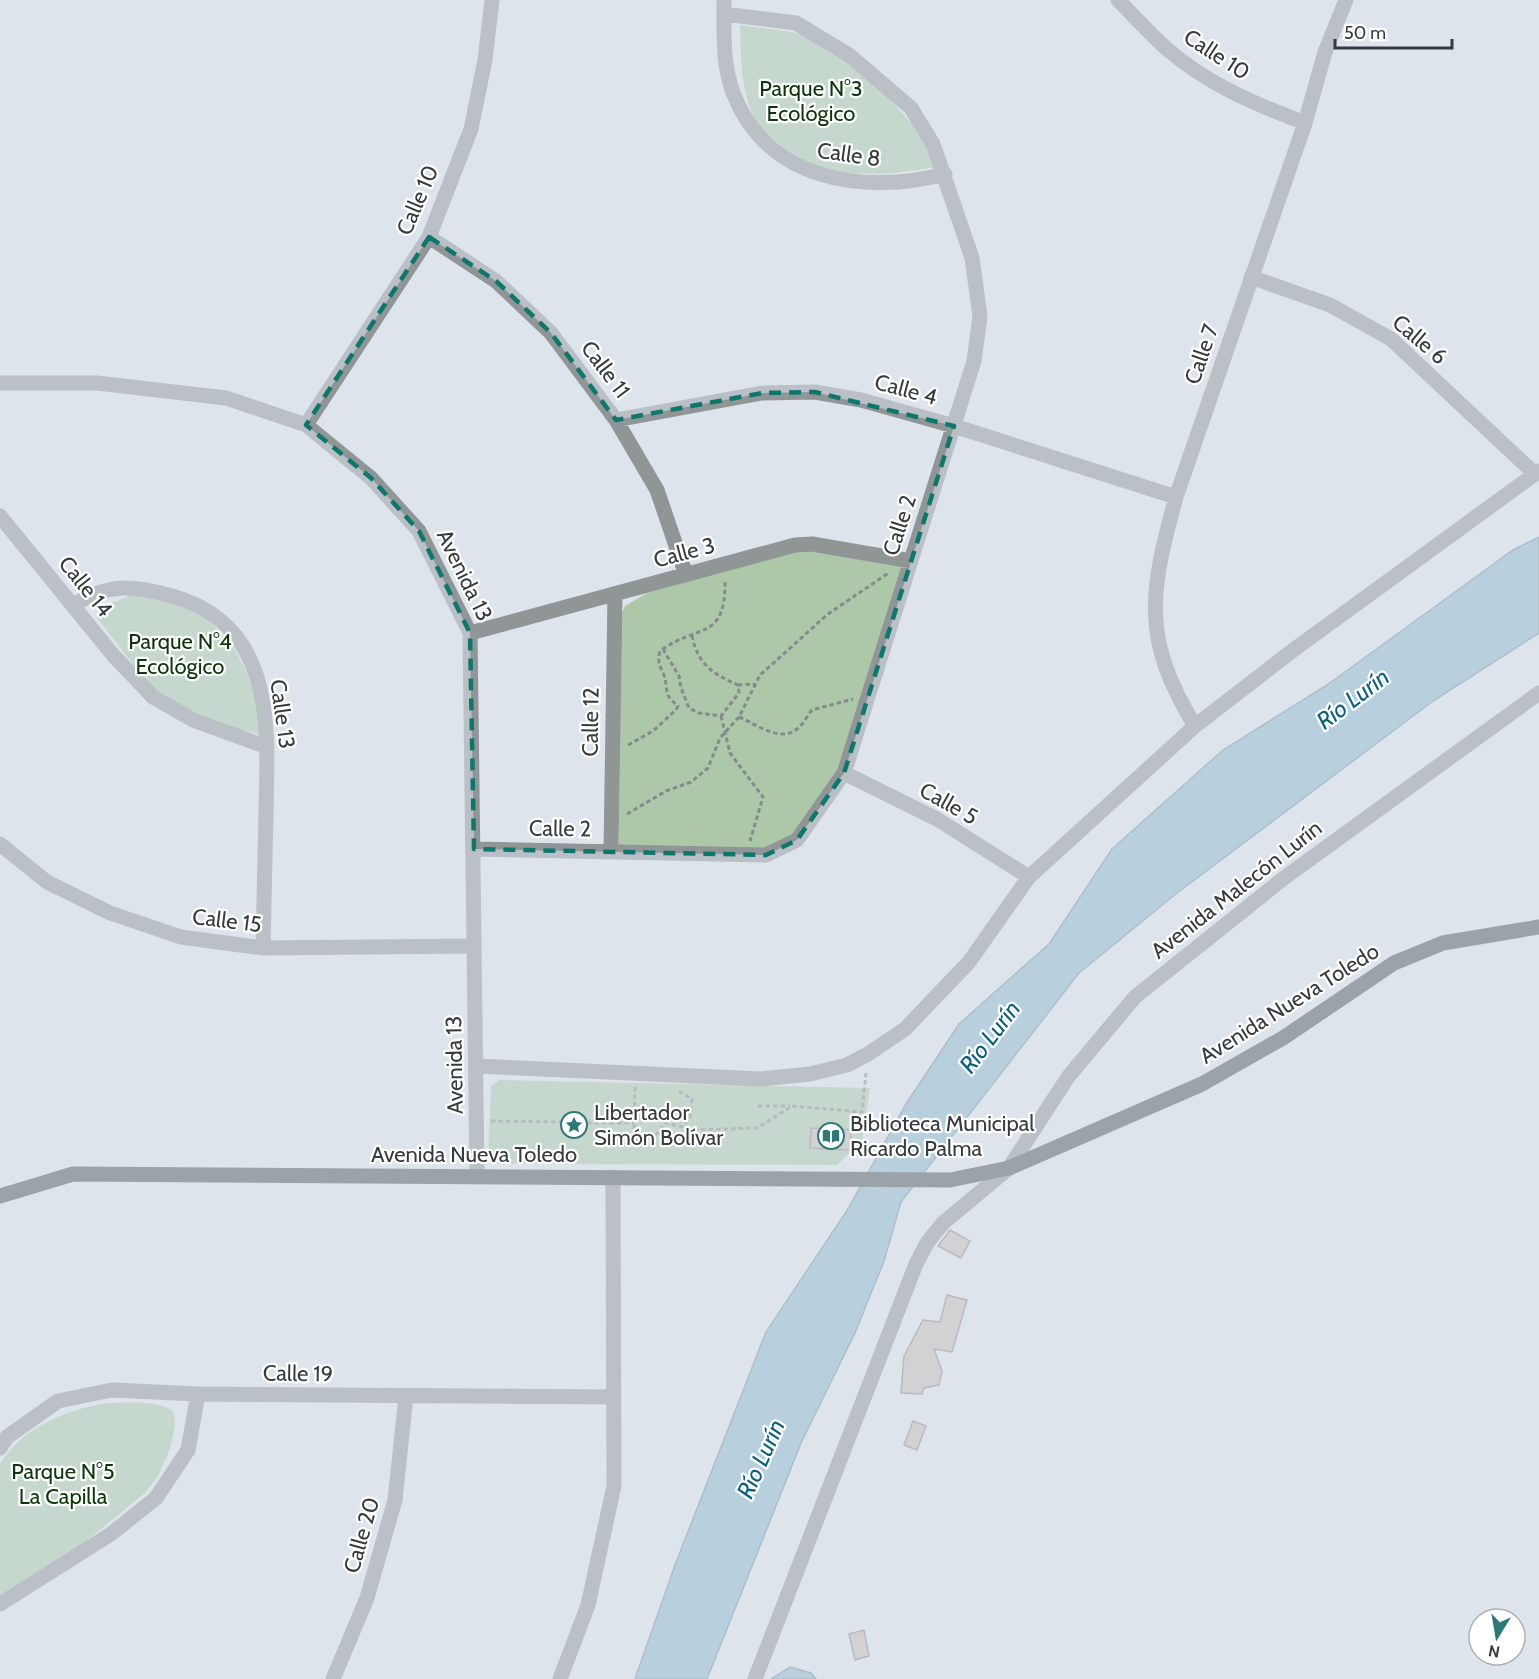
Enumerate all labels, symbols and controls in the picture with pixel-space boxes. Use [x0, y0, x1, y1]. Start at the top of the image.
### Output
scale bar [1335, 12, 1452, 50]
text: 50 m [1344, 22, 1386, 44]
street label: Calle 10 [1179, 23, 1255, 86]
park label: Parque N°3 Ecológico [759, 75, 863, 127]
street label: Calle 8 [815, 137, 882, 172]
street label: Calle 10 [391, 161, 444, 239]
street label: Calle 6 [1387, 309, 1453, 370]
street label: Calle 7 [1179, 321, 1224, 388]
street label: Calle 11 [575, 335, 636, 403]
street label: Calle 4 [872, 368, 940, 411]
street label: Calle 2 [877, 491, 922, 559]
street label: Avenida 13 [431, 525, 498, 625]
street label: Calle 3 [650, 531, 718, 574]
street label: Calle 14 [53, 550, 118, 622]
park label: Parque N°4 Ecológico [128, 628, 232, 680]
water label: Río Lurín [1311, 662, 1395, 735]
street label: Calle 13 [264, 678, 301, 750]
street label: Calle 12 [576, 687, 605, 757]
street label: Calle 5 [915, 776, 983, 830]
street label: Calle 2 [529, 814, 591, 843]
street label: Avenida Malecón Lurín [1145, 814, 1327, 965]
street label: Calle 15 [191, 903, 263, 938]
street label: Avenida Nueva Toledo [1195, 937, 1384, 1070]
water label: Río Lurín [953, 995, 1026, 1079]
street label: Avenida 13 [440, 1016, 469, 1114]
place label: Libertador Simón Bolívar [594, 1099, 723, 1151]
place icon: Libertador Simón Bolívar [559, 1110, 589, 1140]
place label: Biblioteca Municipal Ricardo Palma [850, 1110, 1035, 1162]
library icon: Biblioteca Municipal Ricardo Palma [816, 1121, 846, 1151]
street label: Avenida Nueva Toledo [371, 1141, 577, 1168]
street label: Calle 19 [263, 1359, 333, 1388]
water label: Río Lurín [730, 1415, 791, 1503]
park label: Parque N°5 La Capilla [11, 1458, 115, 1510]
street label: Calle 20 [338, 1494, 385, 1576]
north arrow [1467, 1607, 1527, 1667]
text: N [1487, 1641, 1502, 1662]

